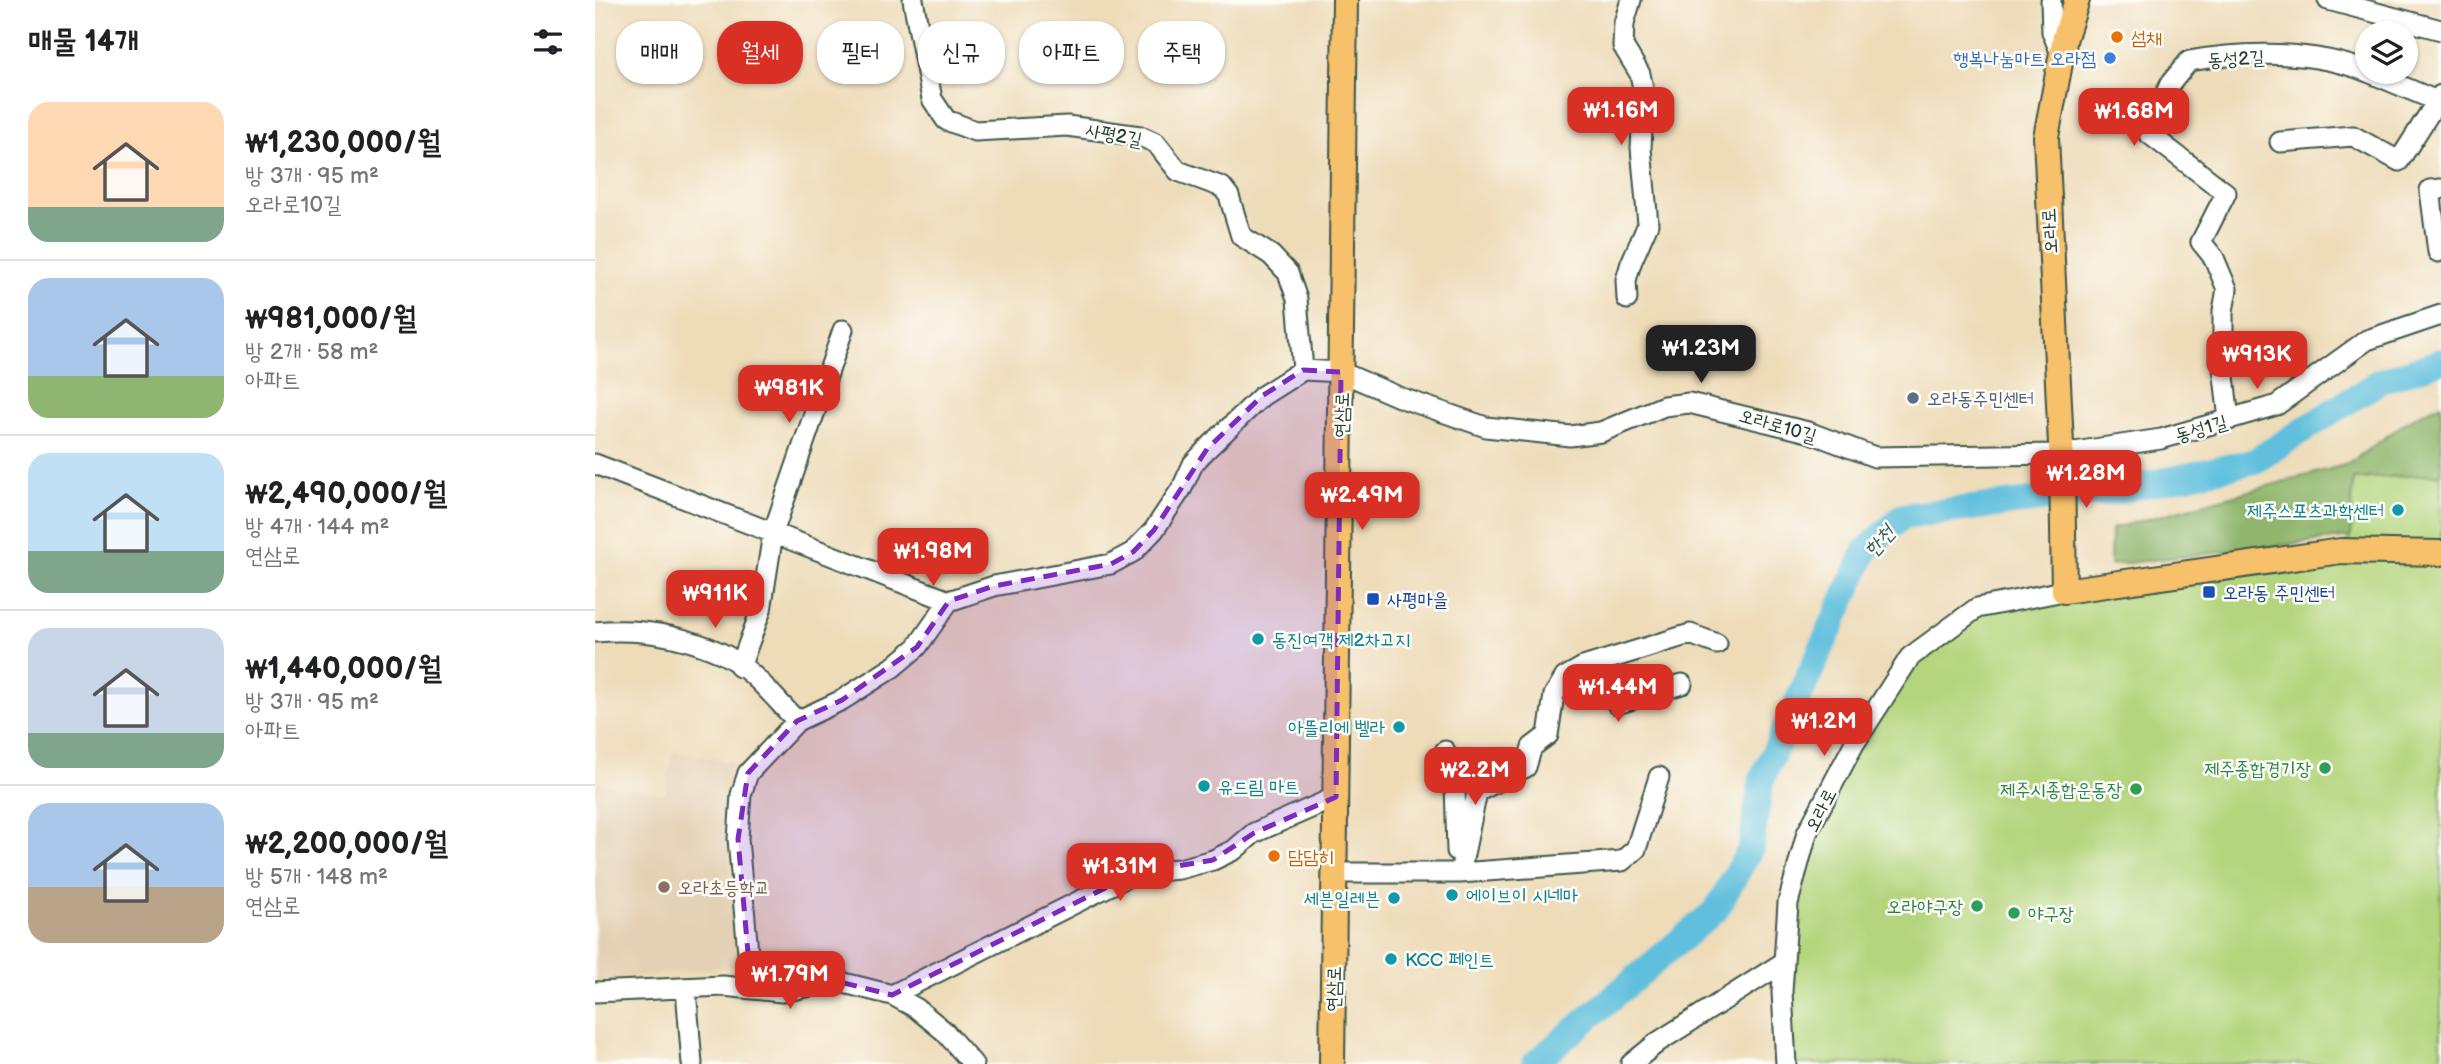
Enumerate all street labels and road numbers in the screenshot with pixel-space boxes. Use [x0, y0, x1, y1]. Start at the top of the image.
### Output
street label: 동성2길 [2207, 47, 2265, 72]
street label: 사평2길 [1084, 119, 1144, 152]
street label: 오라로 [2038, 207, 2063, 254]
street label: 연삼로 [1331, 392, 1354, 438]
street label: 오라로10길 [1736, 404, 1819, 448]
street label: 동성1길 [2173, 411, 2230, 448]
street label: 오라로 [1801, 785, 1842, 836]
street label: 연삼로 [1323, 966, 1346, 1012]

